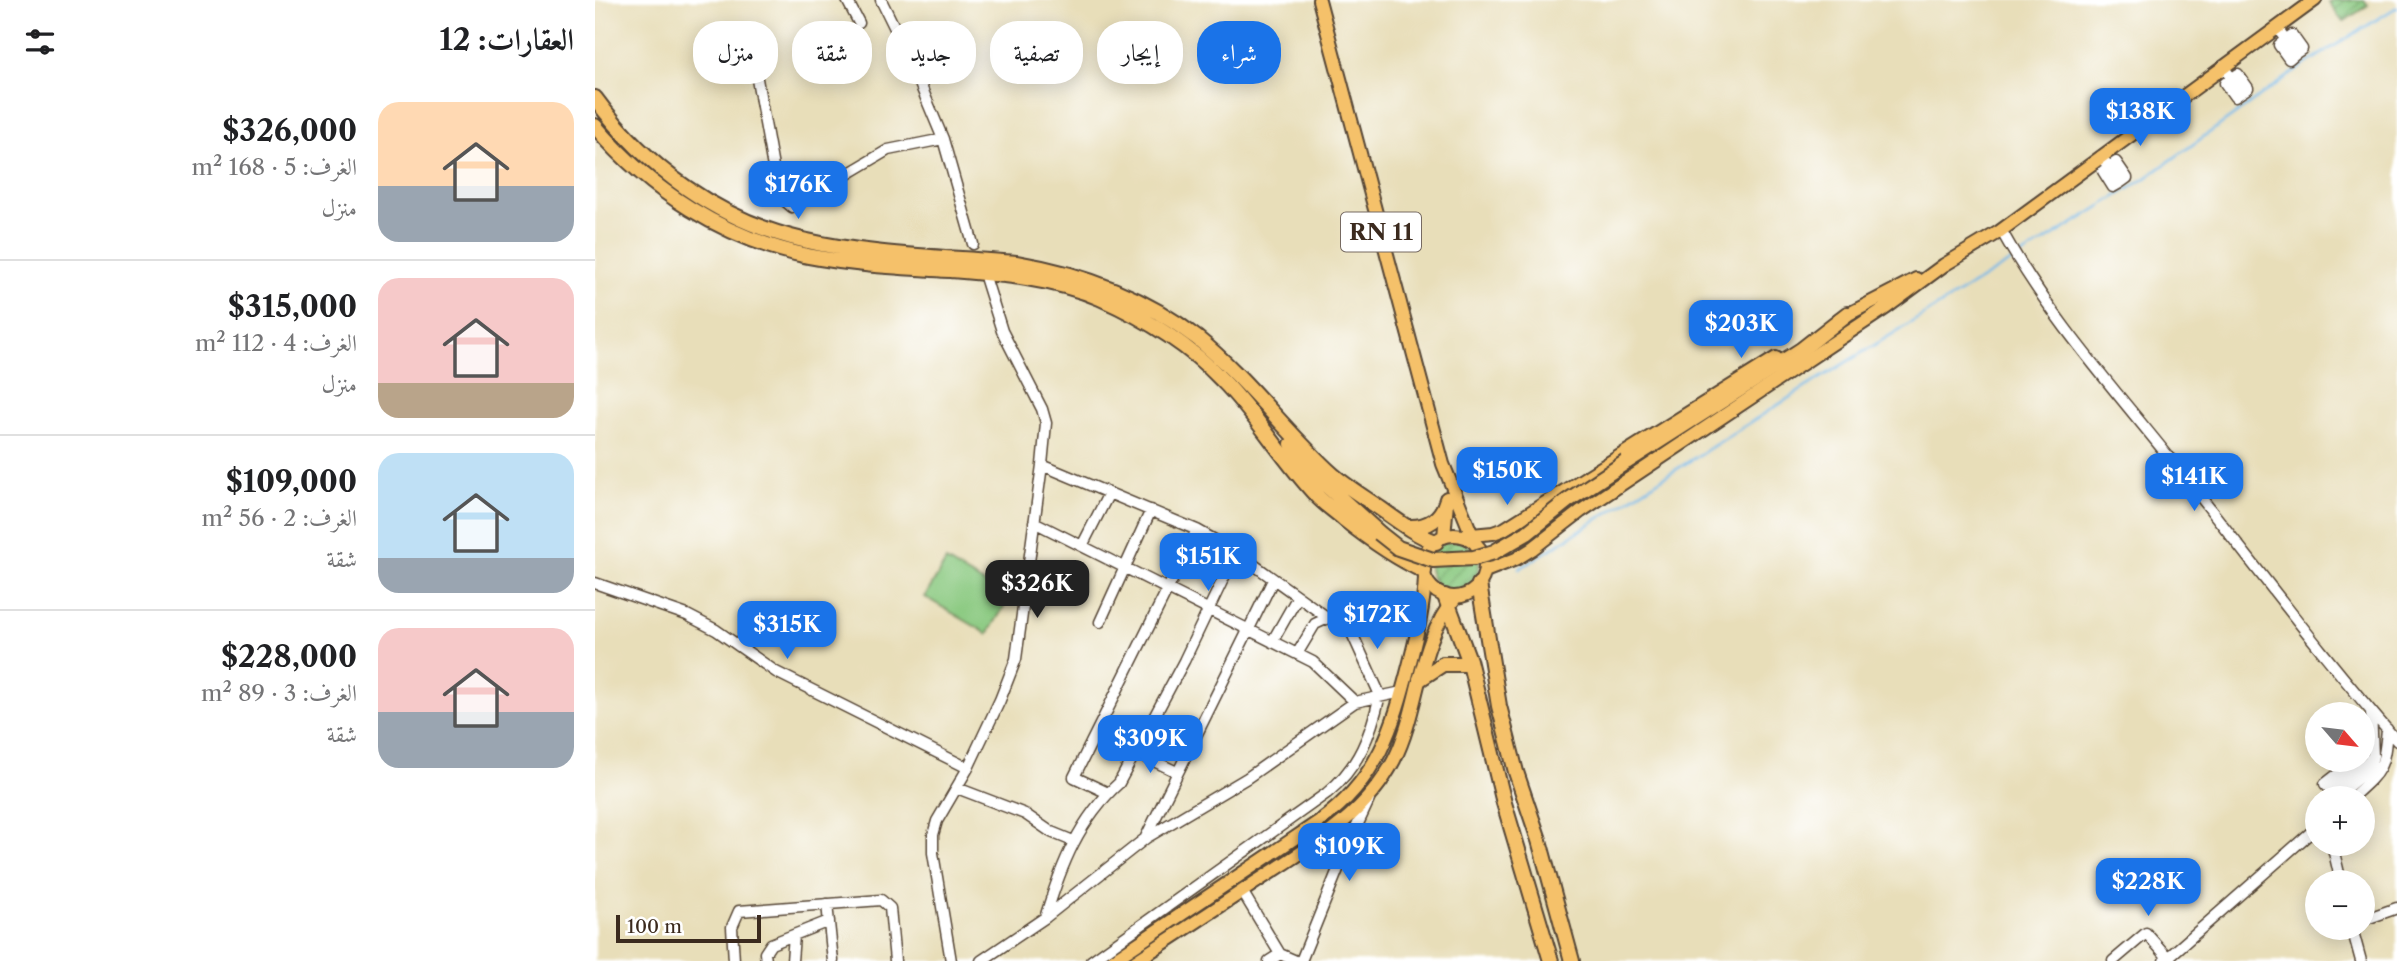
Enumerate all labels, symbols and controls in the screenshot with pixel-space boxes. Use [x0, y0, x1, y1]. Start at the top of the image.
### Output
text: العقارات: 12 [439, 21, 574, 58]
chip: منزل [693, 21, 778, 84]
chip: شقة [792, 21, 872, 84]
chip: جديد [886, 21, 976, 84]
chip: تصفية [990, 21, 1083, 84]
chip: إيجار [1097, 21, 1183, 84]
chip: شراء [1197, 21, 1281, 84]
icon: filters [21, 23, 59, 61]
pin: $138K [2091, 88, 2189, 148]
text: $138K [2106, 97, 2174, 125]
text: $326,000 [222, 112, 357, 149]
icon: home [434, 130, 518, 214]
text: الغرف: 5 · 168 m² [192, 153, 357, 181]
pin: $176K [749, 162, 847, 221]
text: $176K [765, 170, 831, 198]
text: منزل [322, 194, 357, 222]
road number: RN 11 [1341, 213, 1421, 252]
text: $315,000 [228, 288, 357, 325]
pin: $203K [1692, 300, 1790, 360]
icon: home [434, 306, 518, 390]
text: $203K [1705, 309, 1777, 337]
text: الغرف: 4 · 112 m² [195, 329, 357, 357]
text: منزل [322, 370, 357, 398]
pin: $150K [1458, 448, 1556, 507]
pin: $141K [2145, 454, 2243, 513]
text: $150K [1473, 456, 1541, 484]
text: $141K [2161, 462, 2227, 490]
text: $109,000 [226, 463, 357, 500]
icon: home [434, 481, 518, 565]
text: الغرف: 2 · 56 m² [202, 504, 357, 532]
pin: $151K [1159, 534, 1257, 593]
text: $151K [1176, 542, 1240, 570]
text: شقة [327, 545, 357, 573]
pin: $326K [988, 560, 1086, 620]
text: $326K [1001, 569, 1073, 597]
pin: $172K [1328, 592, 1426, 651]
text: $172K [1343, 600, 1411, 628]
pin: $315K [738, 602, 836, 661]
text: $315K [753, 610, 821, 638]
text: $228,000 [221, 638, 357, 675]
icon: home [434, 656, 518, 740]
text: الغرف: 3 · 89 m² [201, 679, 357, 707]
north arrow [2305, 702, 2375, 772]
map controls [2305, 702, 2375, 940]
pin: $309K [1101, 716, 1199, 775]
text: شقة [327, 720, 357, 748]
text: $309K [1114, 724, 1186, 752]
button: + [2305, 786, 2375, 856]
pin: $109K [1300, 824, 1398, 883]
text: $109K [1314, 832, 1384, 860]
pin: $228K [2099, 858, 2197, 918]
text: $228K [2112, 867, 2184, 895]
button: − [2305, 870, 2375, 940]
scale bar [616, 912, 761, 944]
text: 100 m [627, 915, 682, 938]

